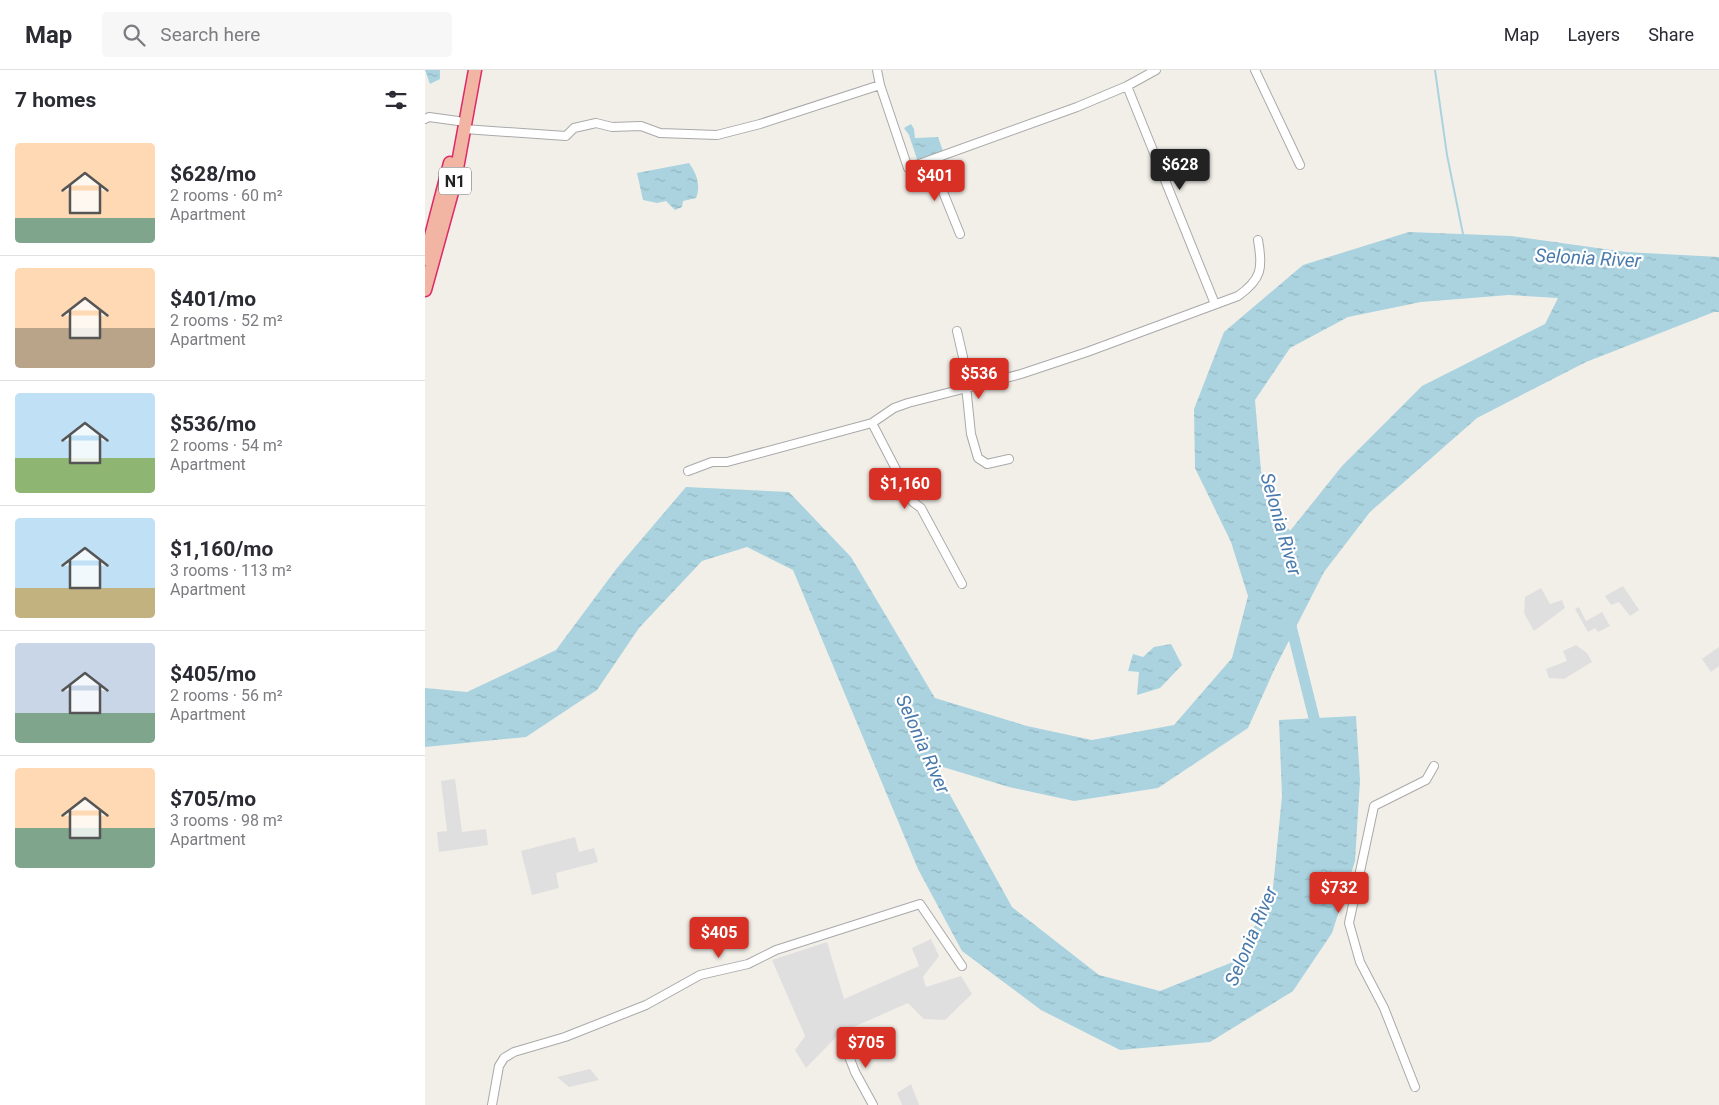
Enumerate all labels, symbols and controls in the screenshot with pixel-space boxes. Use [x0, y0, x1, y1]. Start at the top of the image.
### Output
search box [102, 12, 452, 57]
text: Map [25, 21, 72, 49]
icon: search [120, 21, 148, 49]
text: Search here [160, 23, 260, 46]
text: Map [1504, 24, 1539, 45]
text: Layers [1567, 24, 1620, 45]
text: Share [1648, 24, 1694, 45]
icon: filters [382, 86, 410, 114]
text: 7 homes [15, 88, 96, 112]
pin: $628 [1150, 148, 1210, 191]
text: $628 [1162, 155, 1198, 174]
pin: $401 [905, 160, 965, 202]
text: $628/mo [170, 162, 256, 186]
icon: home [55, 163, 115, 223]
text: $401 [917, 166, 953, 185]
road number: N1 [439, 168, 471, 194]
text: 2 rooms · 60 m² [170, 186, 283, 205]
text: Apartment [170, 205, 246, 224]
water label: Selonia River [1535, 244, 1642, 272]
text: $401/mo [170, 287, 256, 311]
icon: home [55, 288, 115, 348]
text: 2 rooms · 52 m² [170, 311, 283, 330]
text: Apartment [170, 330, 246, 349]
pin: $536 [949, 358, 1009, 400]
text: $536 [961, 364, 997, 383]
text: $536/mo [170, 412, 256, 436]
icon: home [55, 413, 115, 473]
text: 2 rooms · 54 m² [170, 436, 283, 455]
text: Apartment [170, 455, 246, 474]
pin: $1,160 [864, 468, 946, 510]
water label: Selonia River [1255, 470, 1307, 579]
text: $1,160 [880, 474, 930, 493]
text: $1,160/mo [170, 537, 273, 561]
icon: home [55, 538, 115, 598]
text: 3 rooms · 113 m² [170, 561, 292, 580]
text: Apartment [170, 580, 246, 599]
text: $405/mo [170, 662, 256, 686]
icon: home [55, 663, 115, 723]
text: 2 rooms · 56 m² [170, 686, 283, 705]
water label: Selonia River [891, 691, 955, 798]
text: Apartment [170, 705, 246, 724]
text: $705/mo [170, 787, 256, 811]
icon: home [55, 788, 115, 848]
text: 3 rooms · 98 m² [170, 811, 283, 830]
text: Apartment [170, 830, 246, 849]
pin: $732 [1309, 872, 1369, 914]
text: $732 [1321, 878, 1357, 897]
water label: Selonia River [1220, 882, 1283, 989]
pin: $405 [689, 916, 749, 959]
text: $405 [701, 923, 737, 942]
pin: $705 [836, 1026, 896, 1069]
text: $705 [848, 1033, 884, 1052]

